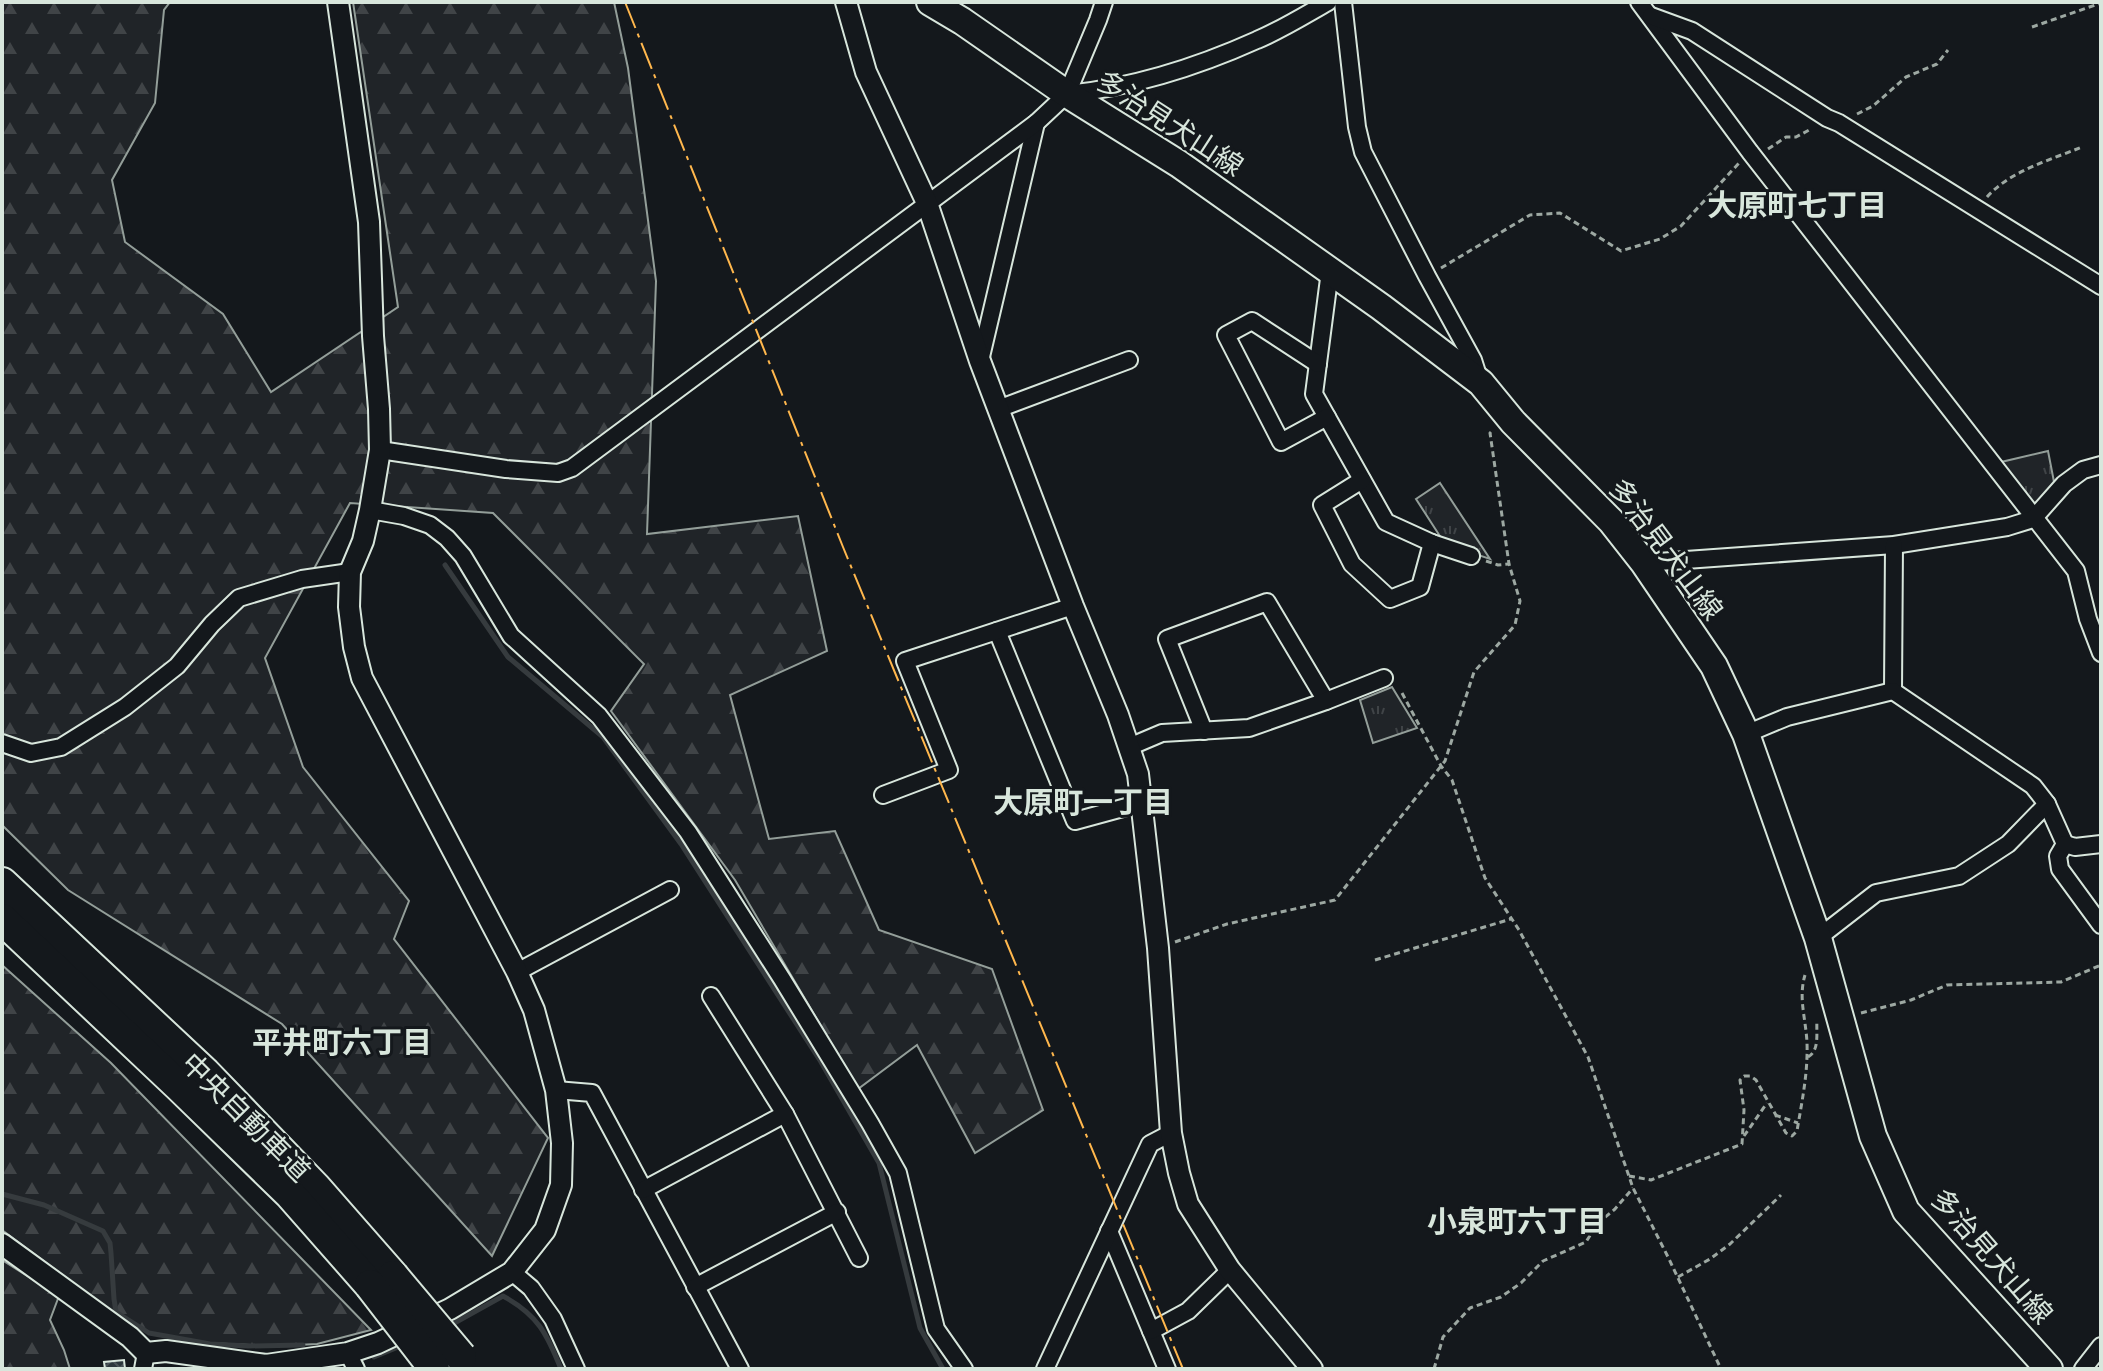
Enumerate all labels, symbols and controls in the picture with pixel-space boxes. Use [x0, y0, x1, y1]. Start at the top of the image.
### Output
street label: 多治見犬山線 [1089, 62, 1250, 185]
district label: 大原町七丁目 [1707, 186, 1887, 225]
street label: 多治見犬山線 [1600, 471, 1731, 628]
district label: 大原町一丁目 [993, 783, 1173, 822]
district label: 平井町六丁目 [252, 1023, 432, 1062]
street label: 中央自動車道 [173, 1045, 318, 1190]
street label: 多治見犬山線 [1923, 1181, 2061, 1332]
district label: 小泉町六丁目 [1427, 1202, 1607, 1241]

